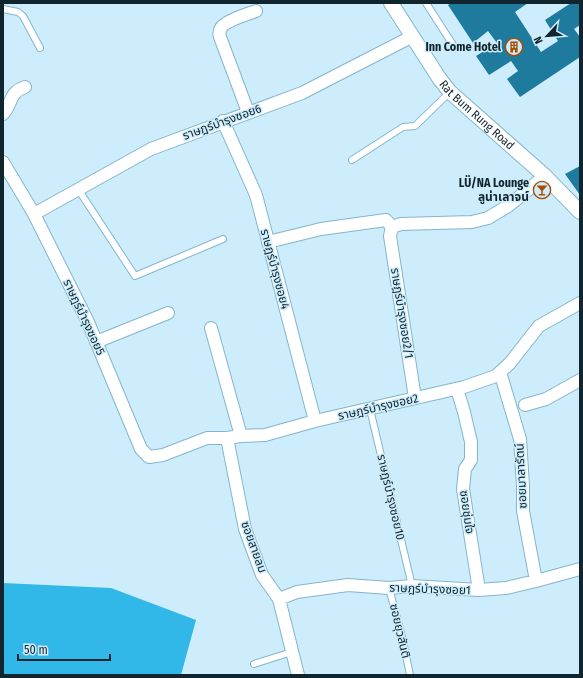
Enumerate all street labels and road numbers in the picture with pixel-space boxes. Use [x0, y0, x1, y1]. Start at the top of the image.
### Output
street label: Rat Bum Rung Road [436, 77, 517, 153]
street label: ราษฎร์บำรุงซอย6 [181, 101, 263, 143]
street label: ราษฎร์บำรุงซอย4 [258, 227, 292, 311]
street label: ราษฎร์บำรุงซอย2/1 [388, 267, 416, 359]
street label: ราษฎร์บำรุงซอย5 [60, 277, 108, 358]
street label: ราษฎร์บำรุงซอย2 [337, 391, 419, 423]
street label: ซอยมาลารัตน์ [512, 443, 530, 509]
street label: ราษฎร์บำรุงซอย10 [374, 453, 408, 541]
street label: ซอยชุ่มใจ [457, 489, 477, 535]
street label: ซอยสายลม [238, 519, 270, 575]
street label: ราษฎร์บำรุงซอย1 [389, 581, 471, 597]
street label: ซอยยุวสันติ [387, 602, 413, 660]

